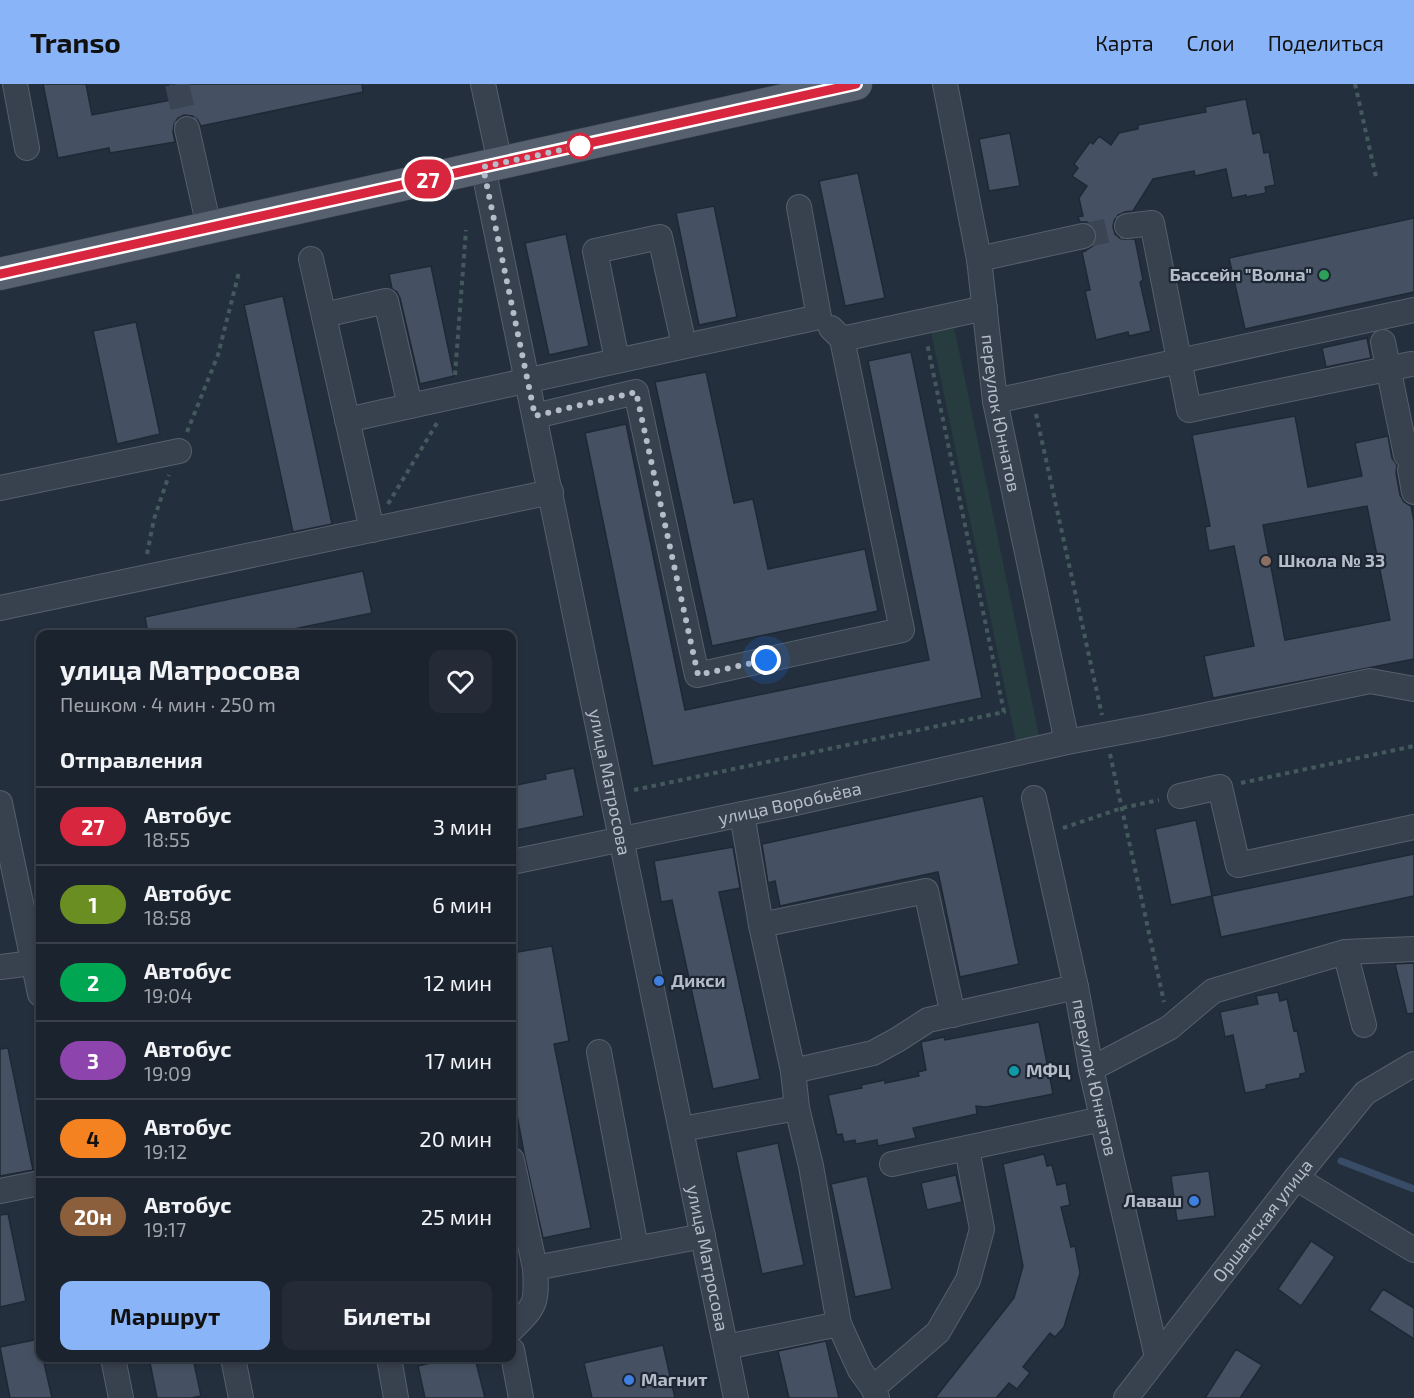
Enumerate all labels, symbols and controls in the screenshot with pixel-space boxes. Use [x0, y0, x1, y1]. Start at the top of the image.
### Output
text: Transo [30, 25, 121, 59]
text: Карта [1095, 30, 1154, 55]
text: Слои [1187, 30, 1235, 55]
text: Поделиться [1268, 30, 1384, 55]
unlabelled marker [567, 133, 593, 159]
line badge: 27 [401, 160, 455, 199]
text: 27 [416, 167, 440, 192]
place label: Бассейн "Волна" [1170, 263, 1312, 285]
marker: Бассейн "Волна" [1317, 268, 1331, 282]
street label: переулок Юннатов [978, 333, 1026, 494]
place label: Школа № 33 [1278, 549, 1385, 571]
marker: Школа № 33 [1259, 554, 1273, 568]
your location [751, 645, 781, 675]
button: heart [429, 650, 492, 713]
text: улица Матросова [60, 652, 301, 686]
text: Пешком · 4 мин · 250 m [60, 692, 276, 716]
street label: улица Матросова [585, 707, 636, 857]
text: Отправления [60, 746, 203, 772]
street label: улица Воробьёва [716, 776, 863, 829]
text: Автобус [144, 801, 232, 827]
text: 3 мин [433, 813, 492, 839]
text: 27 [81, 814, 105, 839]
text: 18:55 [144, 827, 190, 851]
text: Автобус [144, 879, 232, 905]
text: 6 мин [432, 891, 492, 917]
text: 1 [88, 892, 98, 917]
text: 18:58 [144, 905, 192, 929]
text: Автобус [144, 957, 232, 983]
text: 12 мин [424, 969, 492, 995]
place label: Дикси [671, 969, 726, 991]
text: 2 [87, 970, 99, 995]
marker: Дикси [652, 974, 666, 988]
text: 19:04 [144, 983, 192, 1007]
street label: переулок Юннатов [1068, 997, 1123, 1158]
text: Автобус [144, 1035, 232, 1061]
text: 17 мин [425, 1047, 492, 1073]
text: 3 [87, 1048, 99, 1073]
place label: МФЦ [1026, 1059, 1071, 1081]
text: 19:09 [144, 1061, 192, 1085]
marker: МФЦ [1007, 1064, 1021, 1078]
text: Автобус [144, 1113, 232, 1139]
text: 20 мин [419, 1125, 492, 1151]
text: 4 [86, 1126, 100, 1151]
text: 19:12 [144, 1139, 187, 1163]
street label: Оршанская улица [1208, 1154, 1317, 1286]
street label: улица Матросова [683, 1183, 734, 1333]
place label: Лаваш [1124, 1189, 1182, 1211]
text: Автобус [144, 1191, 232, 1217]
marker: Лаваш [1187, 1194, 1201, 1208]
text: 25 мин [421, 1203, 492, 1229]
text: 20н [74, 1204, 112, 1229]
text: 19:17 [144, 1217, 186, 1241]
button: Маршрут [60, 1281, 270, 1350]
button: Билеты [282, 1281, 492, 1350]
place label: Магнит [641, 1368, 707, 1390]
marker: Магнит [622, 1373, 636, 1387]

